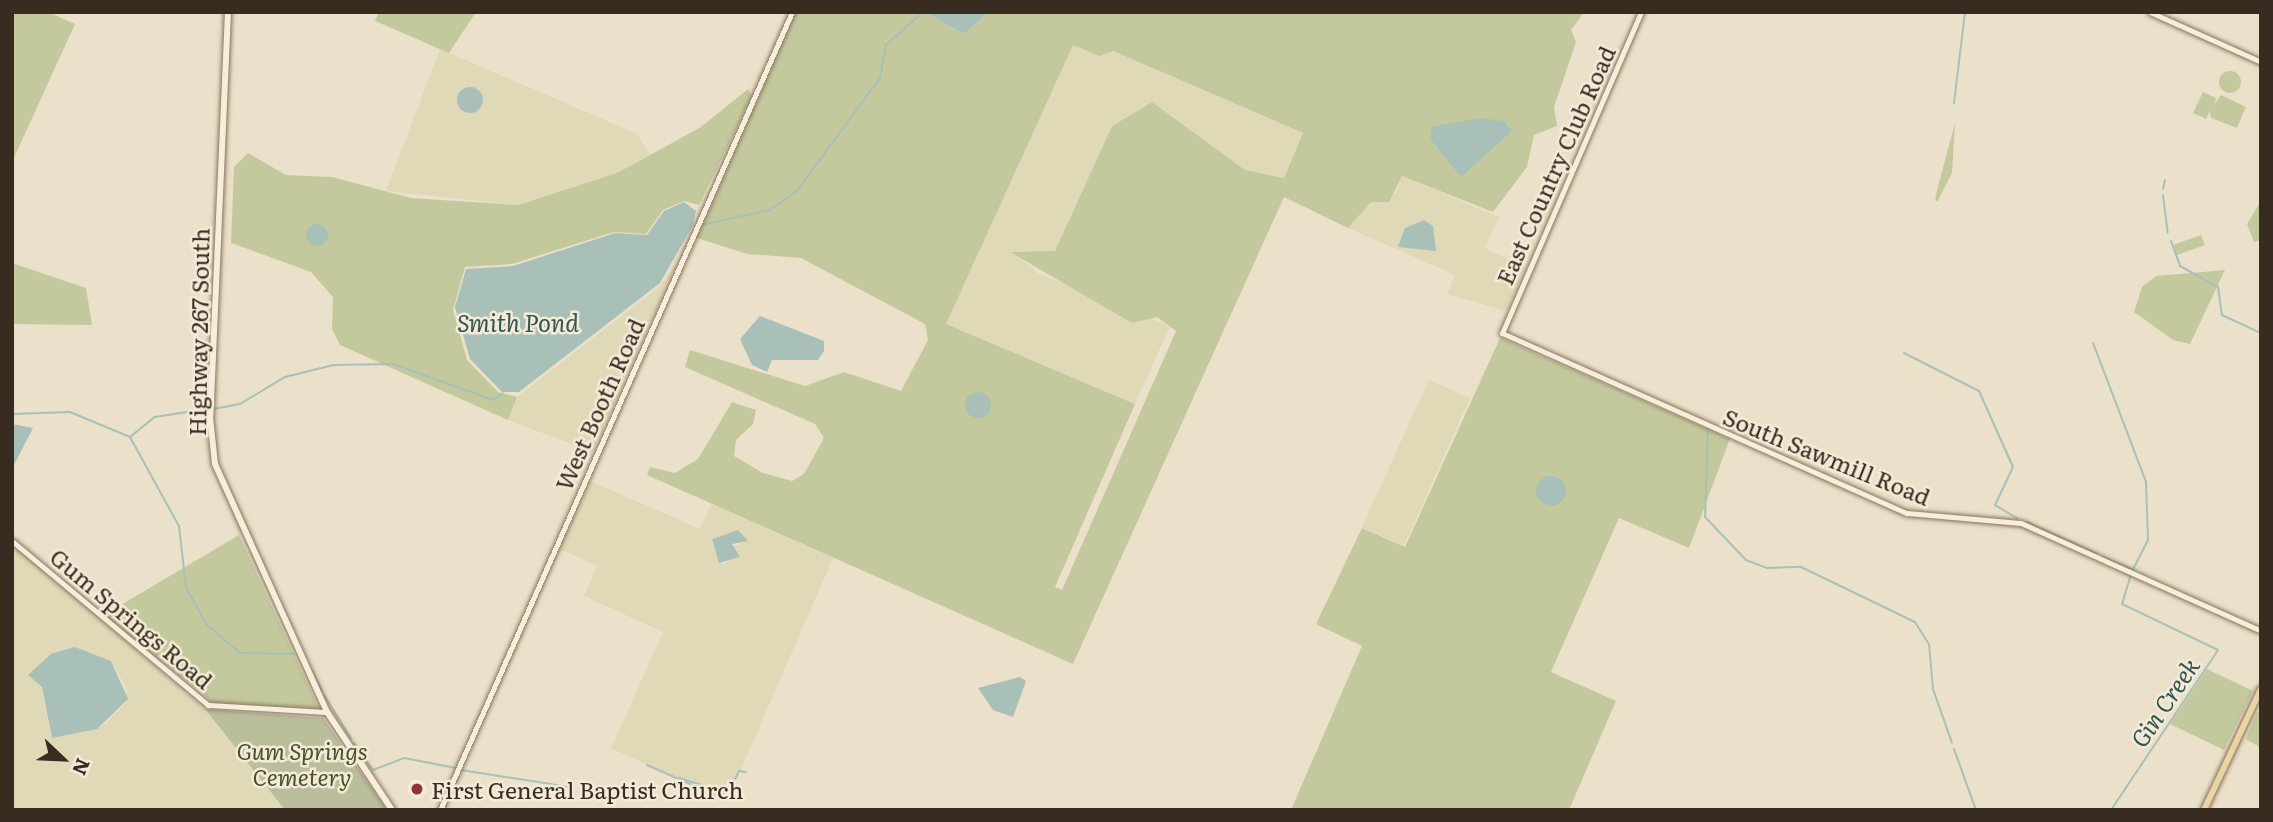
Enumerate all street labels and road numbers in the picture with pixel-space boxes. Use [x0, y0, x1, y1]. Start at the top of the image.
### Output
street label: East Country Club Road [1490, 41, 1620, 289]
street label: Highway 267 South [182, 228, 214, 436]
street label: West Booth Road [549, 314, 649, 494]
street label: South Sawmill Road [1719, 402, 1935, 510]
street label: Gum Springs Road [45, 542, 219, 694]

